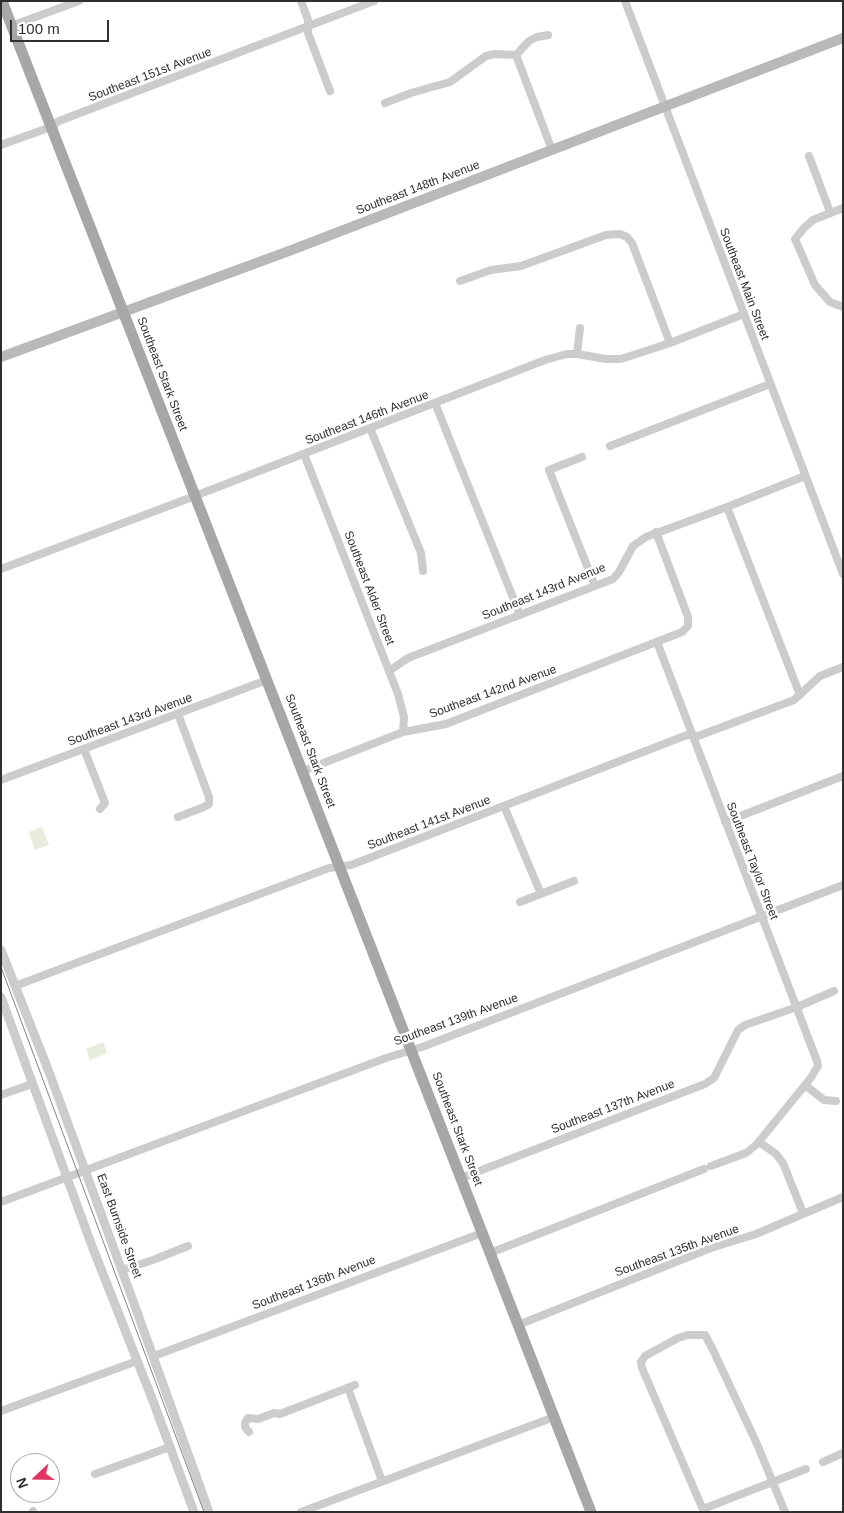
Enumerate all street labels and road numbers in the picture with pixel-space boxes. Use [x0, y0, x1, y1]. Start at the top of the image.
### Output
street label: Southeast 151st Avenue [86, 45, 214, 105]
street label: Southeast 148th Avenue [354, 158, 482, 218]
street label: Southeast Main Street [716, 226, 772, 342]
street label: Southeast Stark Street [134, 315, 190, 433]
street label: Southeast 146th Avenue [303, 388, 431, 448]
street label: Southeast Alder Street [341, 529, 397, 647]
street label: Southeast 143rd Avenue [480, 561, 608, 623]
street label: Southeast 142nd Avenue [427, 662, 559, 722]
street label: Southeast 143rd Avenue [66, 691, 194, 749]
street label: Southeast Stark Street [282, 692, 338, 810]
street label: Southeast 141st Avenue [365, 793, 493, 853]
street label: Southeast Taylor Street [723, 800, 781, 922]
street label: Southeast 139th Avenue [392, 991, 520, 1049]
street label: Southeast Stark Street [429, 1070, 485, 1188]
street label: Southeast 137th Avenue [549, 1077, 677, 1137]
street label: East Burnside Street [93, 1172, 145, 1280]
street label: Southeast 135th Avenue [613, 1222, 741, 1280]
street label: Southeast 136th Avenue [250, 1253, 378, 1313]

